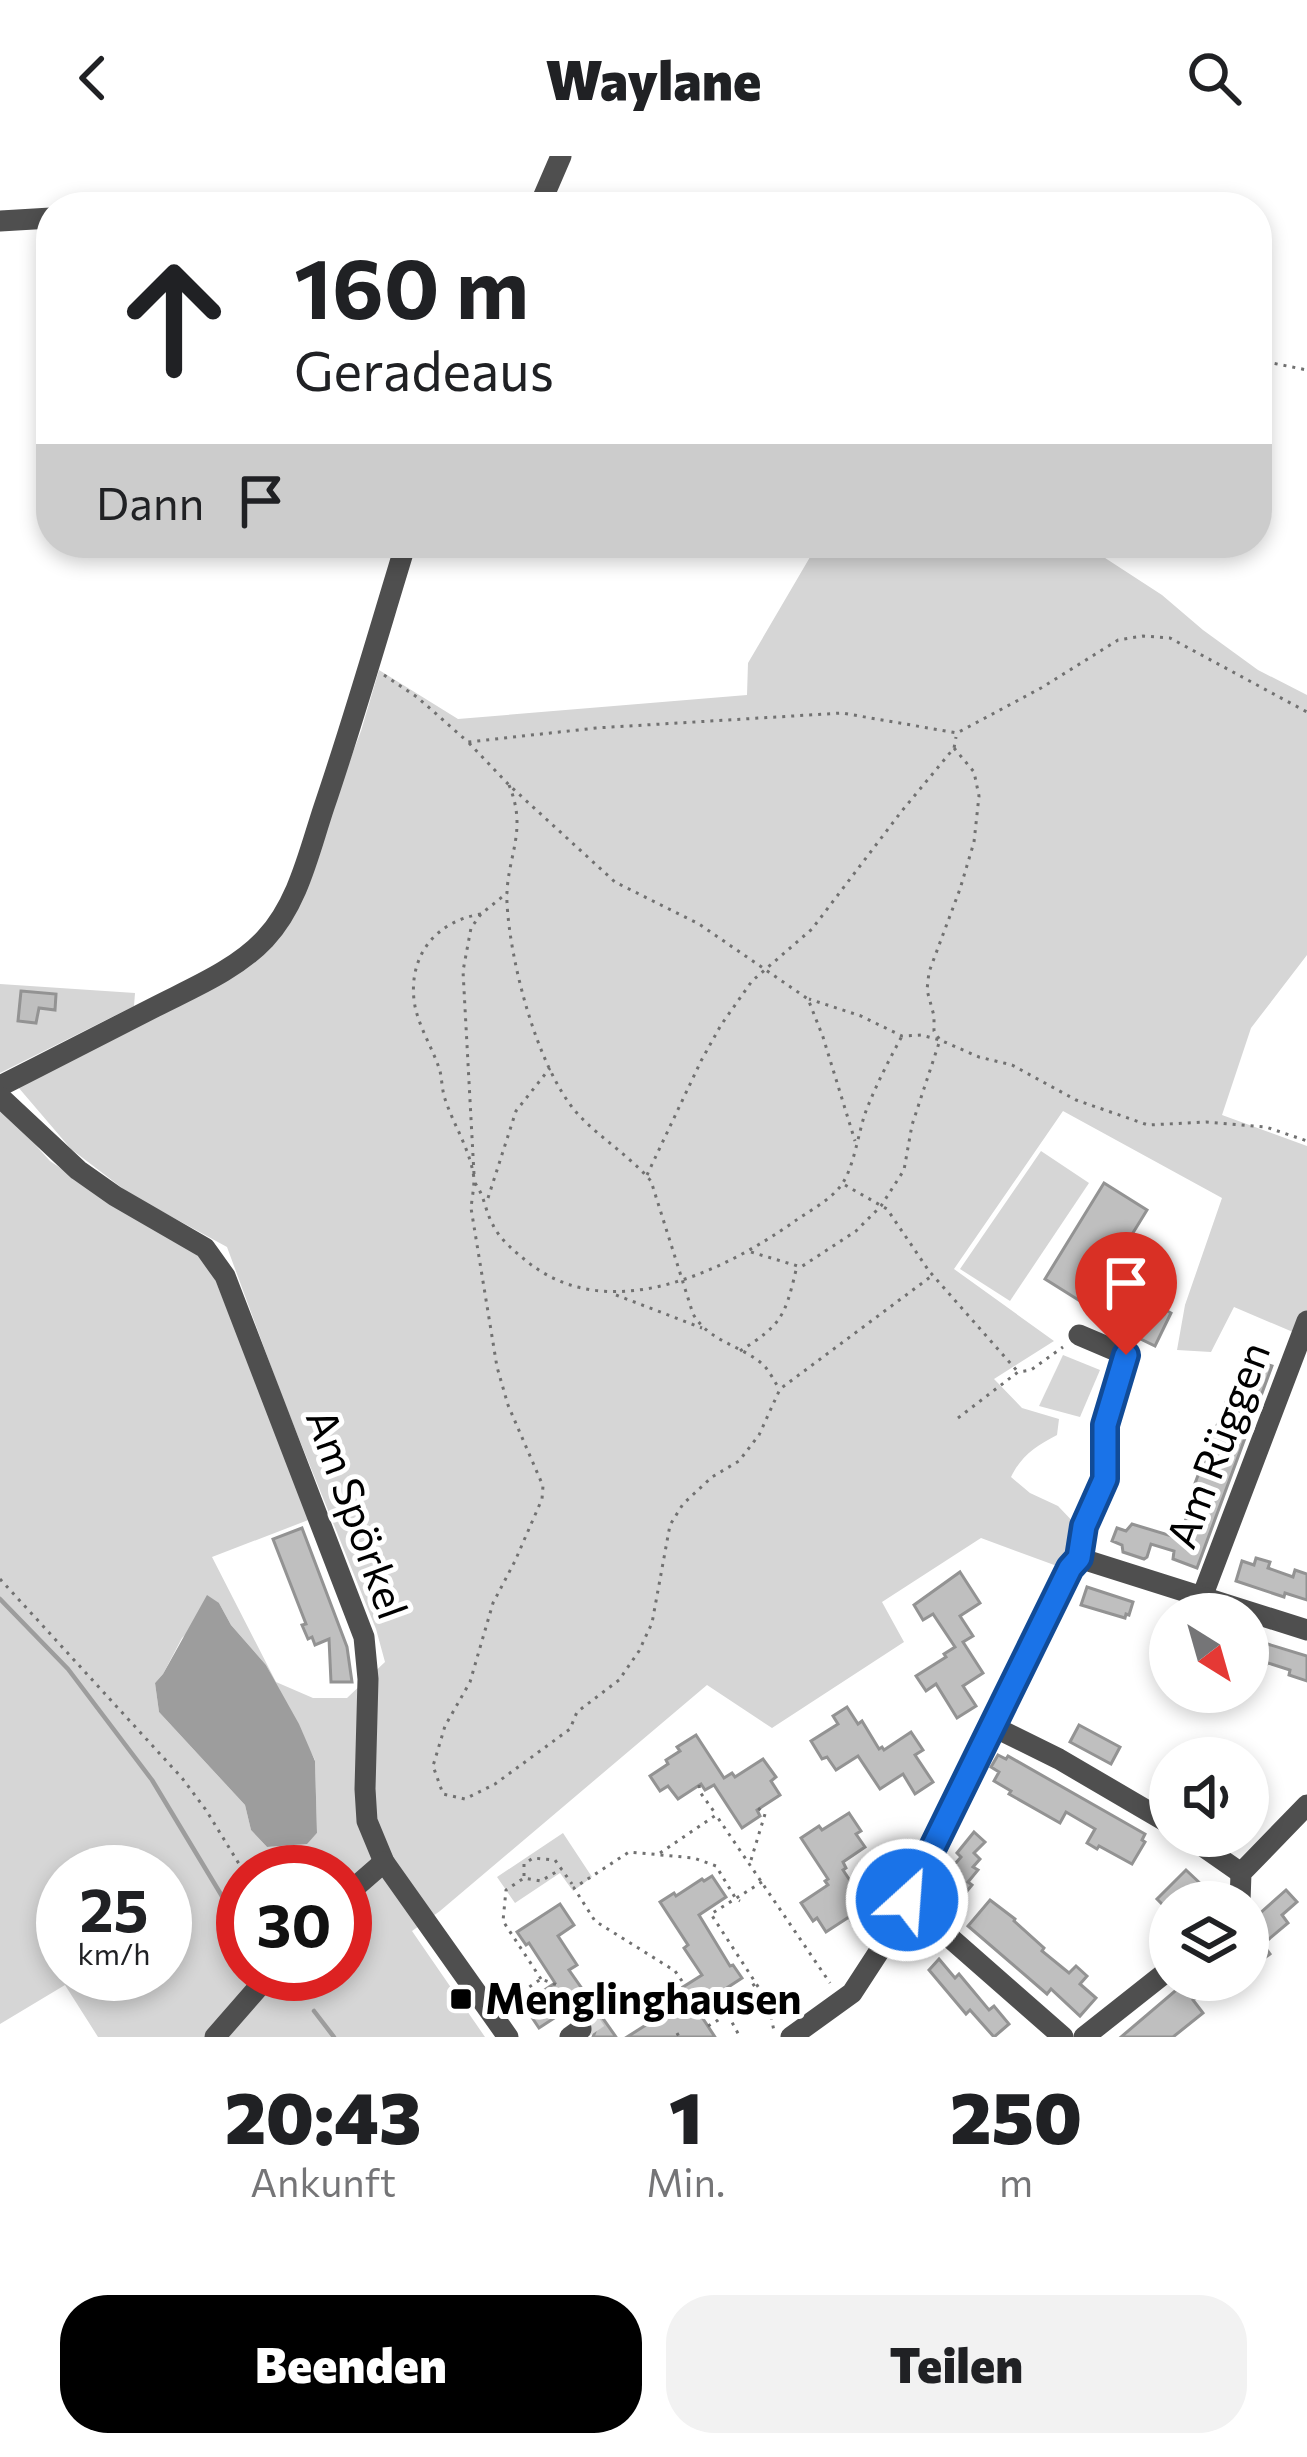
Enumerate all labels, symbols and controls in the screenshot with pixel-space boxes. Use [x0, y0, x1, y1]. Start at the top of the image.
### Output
icon: back [60, 45, 126, 111]
text: Waylane [546, 45, 761, 111]
icon: search [1181, 45, 1247, 111]
text: 160 m [294, 234, 529, 336]
icon: ahead [96, 240, 252, 396]
text: Geradeaus [294, 336, 554, 402]
icon: arrive [228, 468, 294, 534]
text: Dann [96, 474, 204, 529]
pin [1075, 1232, 1177, 1355]
icon: arrive [1093, 1250, 1159, 1316]
street label: Am Rüggen [1153, 1334, 1279, 1555]
street label: Am Spörkel [297, 1401, 421, 1625]
north arrow [1149, 1593, 1269, 1713]
map controls [1149, 1593, 1269, 2001]
button: sound [1149, 1737, 1269, 1857]
position arrow [844, 1837, 970, 1963]
speed limit sign: 30 [216, 1845, 372, 2001]
text: 25 [79, 1871, 149, 1944]
button: layers [1149, 1881, 1269, 2001]
text: km/h [78, 1934, 150, 1971]
place label: Menglinghausen [485, 1971, 802, 2023]
marker: Menglinghausen [448, 1986, 474, 2012]
text: 20:43 [225, 2071, 421, 2159]
text: 1 [669, 2071, 702, 2159]
text: 250 [950, 2071, 1082, 2159]
text: Ankunft [250, 2157, 396, 2205]
text: Min. [646, 2157, 725, 2205]
text: m [999, 2157, 1033, 2205]
button: Beenden [60, 2295, 642, 2433]
button: Teilen [666, 2295, 1247, 2433]

